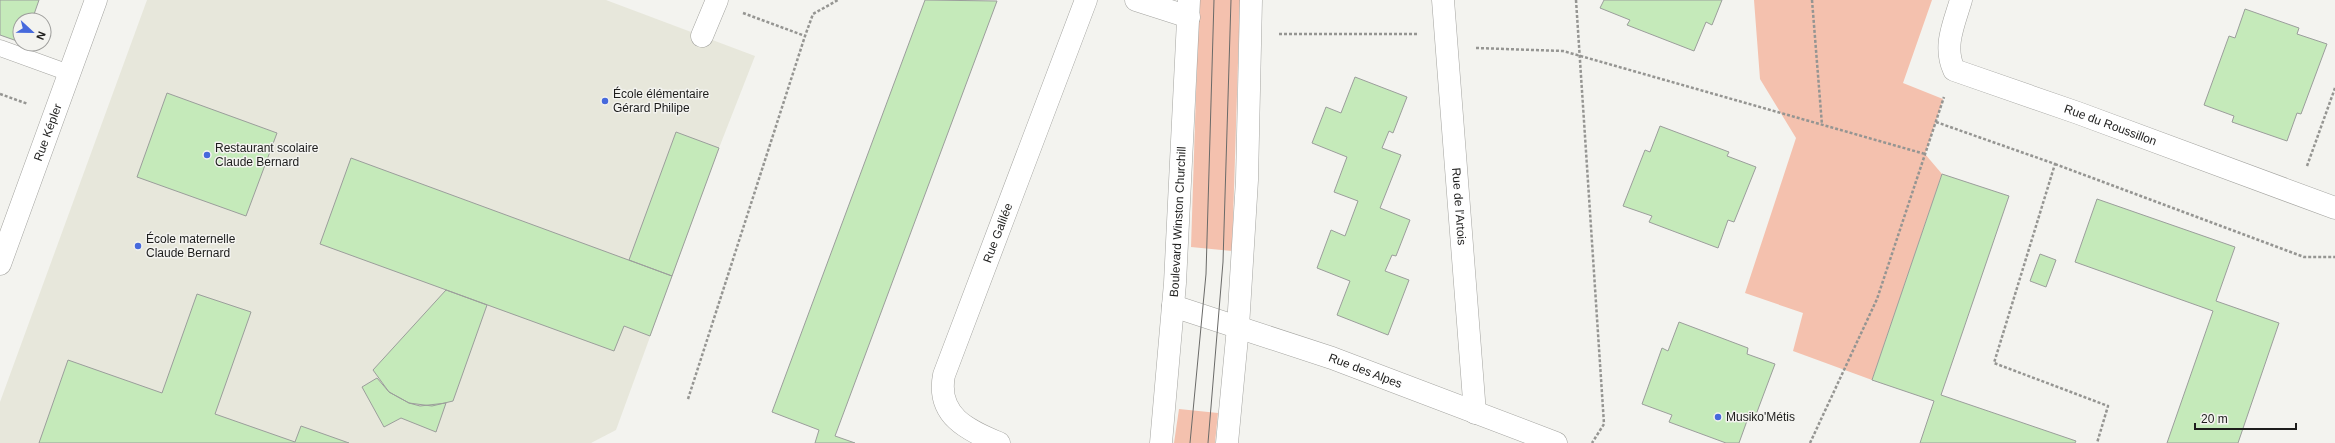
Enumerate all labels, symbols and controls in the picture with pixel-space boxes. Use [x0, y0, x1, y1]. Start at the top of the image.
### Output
north arrow [12, 12, 52, 52]
text: N [34, 30, 48, 42]
place label: École élémentaire Gérard Philipe [613, 86, 709, 115]
marker: École élémentaire Gérard Philipe [600, 96, 610, 106]
street label: Rue Képler [31, 102, 65, 163]
street label: Rue du Roussillon [2062, 102, 2159, 148]
place label: Restaurant scolaire Claude Bernard [215, 141, 319, 169]
street label: Boulevard Winston Churchill [1167, 146, 1189, 298]
marker: Restaurant scolaire Claude Bernard [202, 150, 212, 160]
street label: Rue de l'Artois [1449, 167, 1469, 246]
street label: Rue Galilée [980, 201, 1016, 265]
place label: École maternelle Claude Bernard [146, 231, 236, 260]
marker: École maternelle Claude Bernard [133, 241, 143, 251]
street label: Rue des Alpes [1327, 350, 1404, 391]
scale bar [2195, 405, 2296, 431]
place label: Musiko'Métis [1726, 410, 1795, 424]
marker: Musiko'Métis [1713, 412, 1723, 422]
text: 20 m [2201, 412, 2228, 426]

